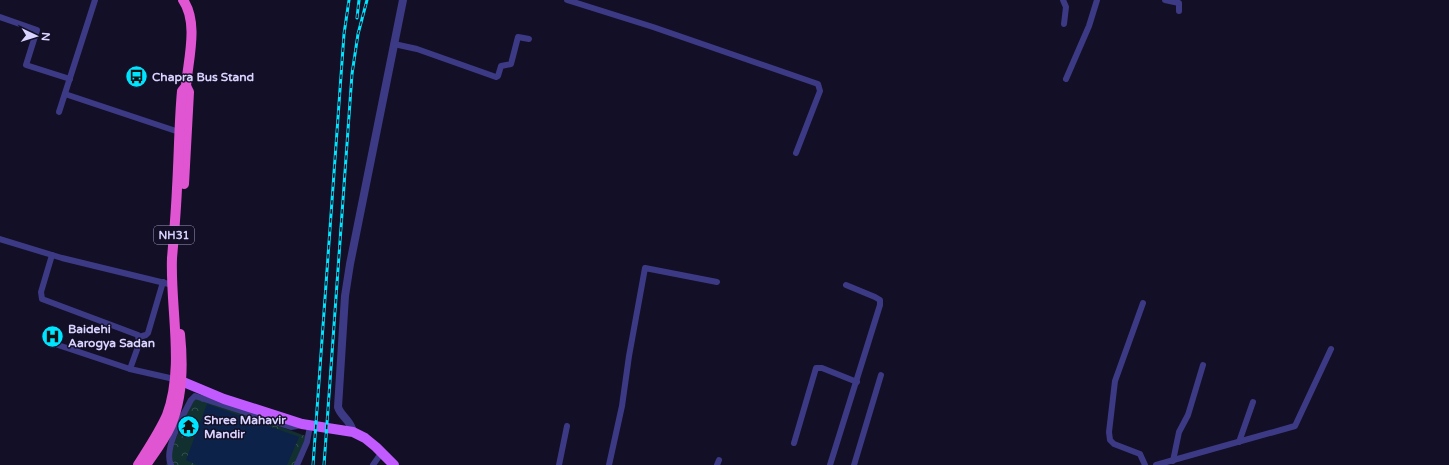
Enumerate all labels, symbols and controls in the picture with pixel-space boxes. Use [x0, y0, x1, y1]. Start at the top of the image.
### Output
north arrow [16, 16, 56, 56]
text: N [39, 32, 52, 42]
bus stop icon: Chapra Bus Stand [123, 64, 149, 90]
place label: Chapra Bus Stand [152, 70, 254, 85]
road number: NH31 [154, 226, 194, 244]
place label: Baidehi Aarogya Sadan [68, 322, 155, 351]
hospital icon: Baidehi Aarogya Sadan [39, 323, 65, 349]
place label: Shree Mahavir Mandir [204, 413, 286, 441]
temple icon: Shree Mahavir Mandir [175, 414, 201, 440]

